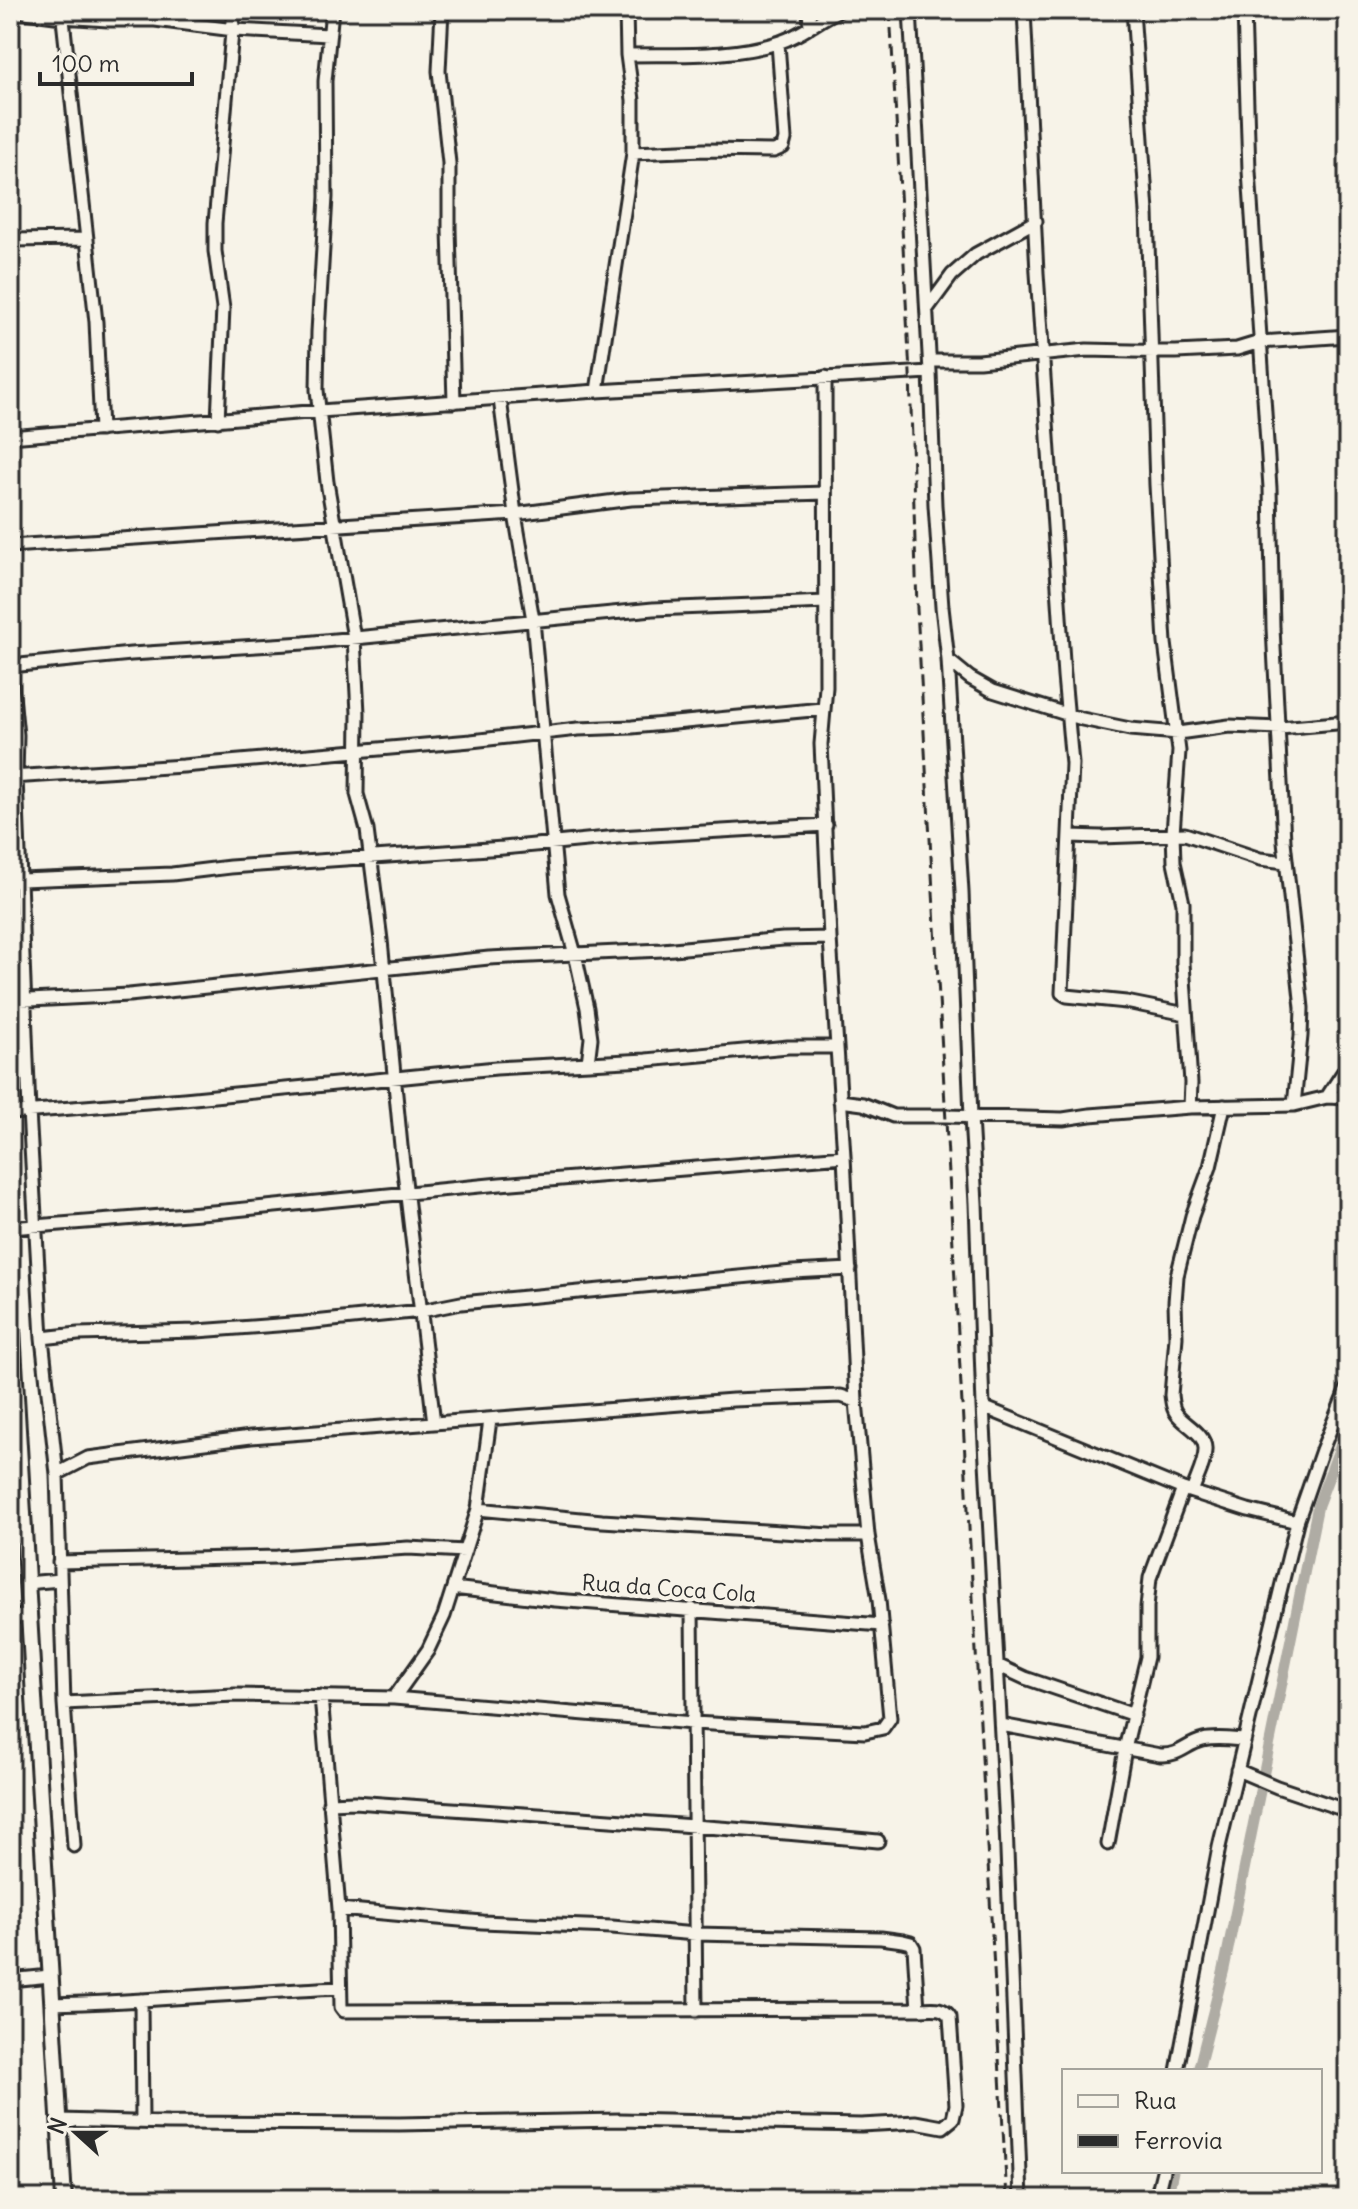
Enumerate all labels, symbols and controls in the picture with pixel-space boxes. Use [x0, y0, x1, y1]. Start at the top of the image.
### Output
scale bar [40, 36, 192, 86]
text: 100 m [52, 48, 120, 78]
street label: Rua da Coca Cola [581, 1568, 757, 1608]
legend [1062, 2069, 1322, 2173]
text: Rua [1134, 2085, 1177, 2115]
north arrow [36, 2093, 116, 2173]
text: N [42, 2114, 73, 2138]
text: Ferrovia [1134, 2125, 1223, 2155]

